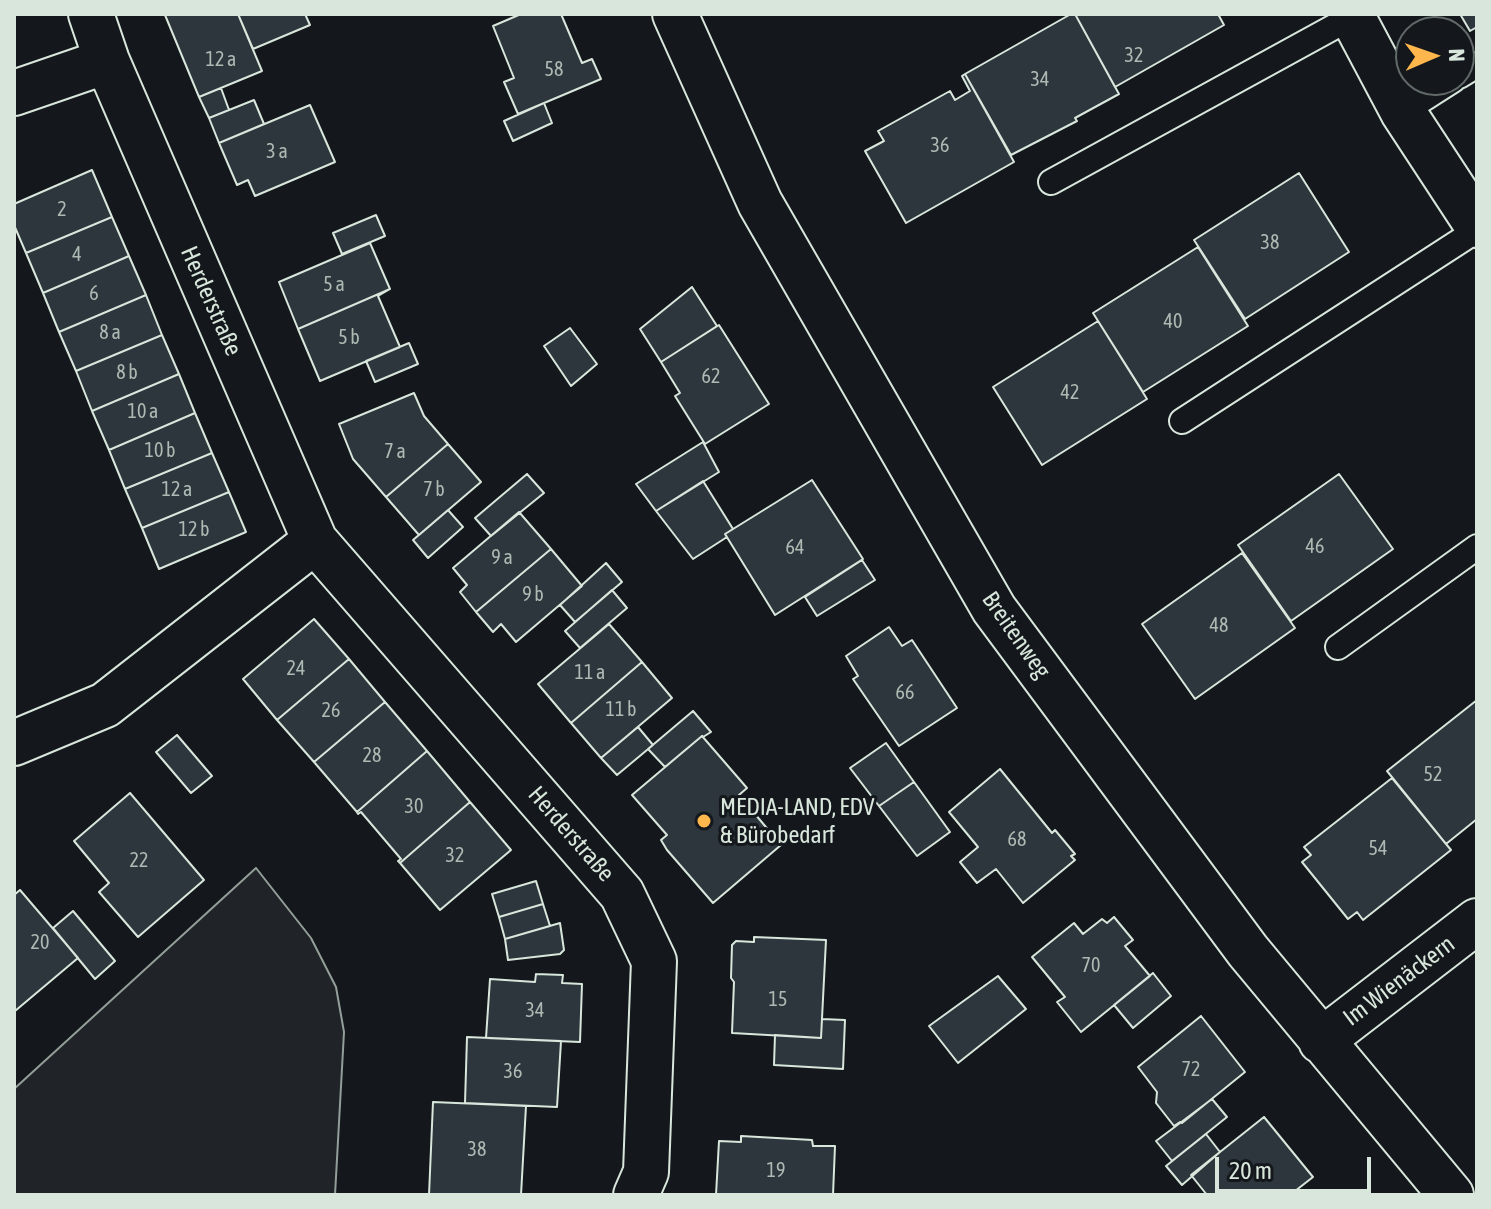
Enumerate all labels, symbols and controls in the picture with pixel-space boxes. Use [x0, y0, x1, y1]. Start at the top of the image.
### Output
north arrow [1395, 16, 1475, 96]
house number: 32 [1125, 44, 1143, 68]
house number: 12 a [206, 48, 236, 72]
text: N [1444, 48, 1470, 62]
house number: 58 [545, 58, 563, 82]
house number: 34 [1031, 68, 1049, 92]
house number: 36 [931, 134, 949, 158]
house number: 3 a [266, 140, 288, 164]
house number: 2 [57, 198, 67, 222]
house number: 38 [1261, 231, 1279, 255]
street label: Herderstraße [174, 242, 248, 360]
house number: 4 [72, 243, 82, 267]
house number: 5 a [323, 273, 345, 297]
house number: 6 [89, 282, 99, 306]
house number: 40 [1164, 310, 1182, 334]
house number: 8 a [99, 321, 121, 345]
house number: 5 b [338, 326, 360, 350]
house number: 8 b [116, 361, 138, 385]
house number: 62 [702, 365, 720, 389]
house number: 42 [1061, 381, 1079, 405]
house number: 10 a [128, 400, 158, 424]
house number: 10 b [144, 439, 176, 463]
house number: 7 a [384, 440, 406, 464]
house number: 12 a [162, 478, 192, 502]
house number: 7 b [423, 478, 445, 502]
house number: 12 b [178, 518, 210, 542]
house number: 46 [1306, 535, 1324, 559]
house number: 64 [786, 536, 804, 560]
house number: 9 a [491, 546, 513, 570]
house number: 9 b [522, 583, 544, 607]
street label: Breitenweg [976, 586, 1056, 684]
house number: 48 [1210, 614, 1228, 638]
house number: 24 [287, 657, 305, 681]
house number: 11 a [575, 661, 605, 685]
house number: 66 [896, 681, 914, 705]
house number: 11 b [605, 698, 637, 722]
house number: 26 [322, 699, 340, 723]
house number: 28 [363, 744, 381, 768]
house number: 52 [1424, 763, 1442, 787]
street label: Herderstraße [522, 781, 620, 887]
place label: MEDIA-LAND, EDV & Bürobedarf [720, 793, 875, 849]
house number: 30 [405, 795, 423, 819]
marker: MEDIA-LAND, EDV & Bürobedarf [695, 812, 713, 830]
house number: 68 [1008, 828, 1026, 852]
house number: 54 [1369, 837, 1387, 861]
house number: 32 [446, 844, 464, 868]
house number: 22 [130, 849, 148, 873]
street label: Im Wienäckern [1338, 930, 1460, 1032]
house number: 20 [31, 931, 49, 955]
house number: 70 [1082, 954, 1100, 978]
house number: 15 [769, 988, 787, 1012]
house number: 34 [526, 999, 544, 1023]
house number: 72 [1182, 1058, 1200, 1082]
house number: 36 [504, 1060, 522, 1084]
house number: 38 [468, 1138, 486, 1162]
scale bar [1219, 1141, 1375, 1191]
text: 20 m [1229, 1157, 1272, 1184]
house number: 19 [767, 1159, 785, 1183]

